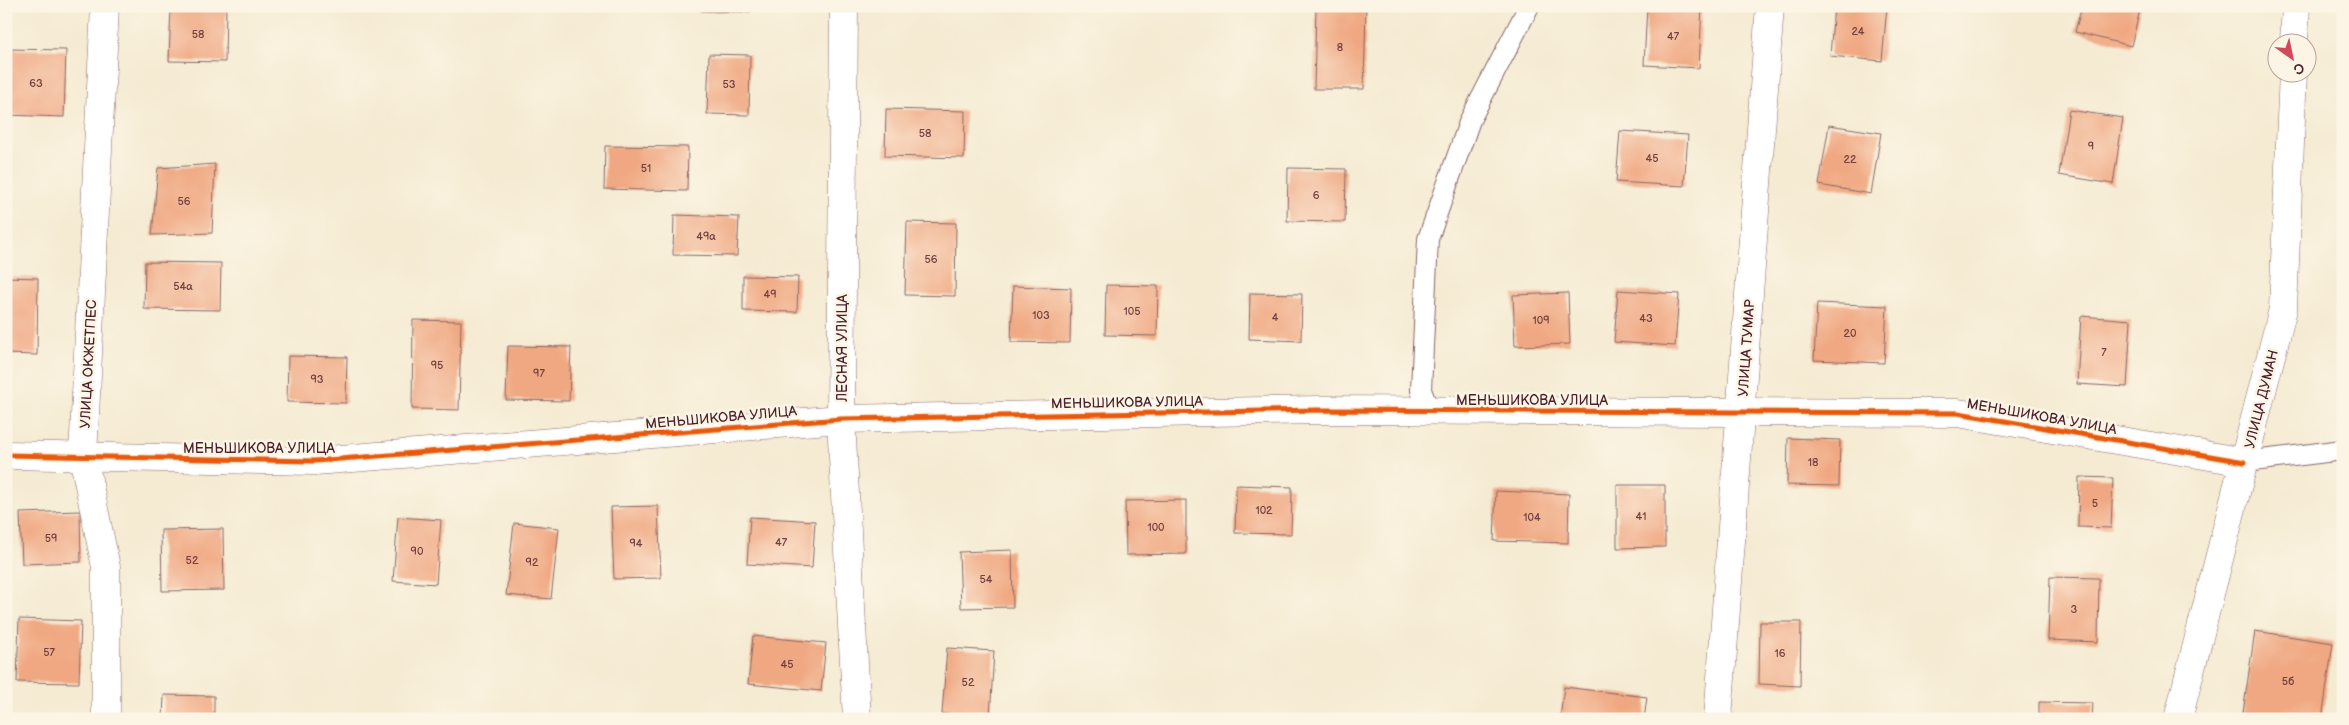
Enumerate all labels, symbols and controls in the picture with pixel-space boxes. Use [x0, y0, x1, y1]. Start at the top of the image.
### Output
house number: 24 [1851, 25, 1865, 38]
house number: 58 [192, 28, 204, 41]
house number: 47 [1667, 30, 1680, 43]
north arrow [2266, 32, 2316, 82]
house number: 8 [1337, 41, 1343, 54]
text: С [2290, 59, 2308, 78]
house number: 63 [29, 77, 43, 90]
house number: 53 [722, 78, 736, 91]
house number: 58 [919, 127, 931, 140]
house number: 9 [2088, 140, 2094, 153]
house number: 45 [1645, 152, 1659, 165]
house number: 22 [1844, 153, 1857, 166]
house number: 51 [641, 162, 651, 175]
house number: 6 [1313, 189, 1320, 202]
house number: 56 [177, 195, 191, 208]
house number: 49а [696, 230, 716, 243]
house number: 56 [924, 253, 938, 266]
house number: 54а [173, 280, 193, 293]
house number: 49 [763, 288, 777, 301]
street label: ЛЕСНАЯ УЛИЦА [834, 294, 851, 403]
street label: УЛИЦА ОКЖЕТПЕС [77, 299, 100, 429]
street label: УЛИЦА ТУМАР [1735, 299, 1758, 397]
house number: 105 [1123, 305, 1141, 318]
house number: 103 [1032, 309, 1050, 322]
house number: 4 [1272, 311, 1279, 324]
house number: 43 [1639, 312, 1653, 325]
house number: 109 [1532, 314, 1550, 327]
house number: 20 [1844, 327, 1857, 340]
house number: 7 [2101, 346, 2107, 359]
street label: УЛИЦА ДУМАН [2241, 348, 2282, 450]
house number: 95 [431, 359, 443, 372]
house number: 97 [533, 367, 545, 380]
house number: 93 [310, 373, 324, 386]
street label: МЕНЬШИКОВА УЛИЦА [1456, 392, 1609, 409]
street label: МЕНЬШИКОВА УЛИЦА [1051, 393, 1204, 412]
street label: МЕНЬШИКОВА УЛИЦА [1966, 395, 2119, 438]
street label: МЕНЬШИКОВА УЛИЦА [645, 402, 798, 433]
street label: МЕНЬШИКОВА УЛИЦА [183, 440, 336, 457]
house number: 18 [1808, 456, 1818, 469]
house number: 5 [2092, 497, 2098, 510]
house number: 102 [1255, 504, 1273, 517]
house number: 41 [1636, 510, 1646, 523]
house number: 104 [1523, 511, 1541, 524]
house number: 100 [1147, 521, 1165, 534]
house number: 59 [45, 532, 57, 545]
house number: 47 [775, 536, 788, 549]
house number: 94 [629, 537, 643, 550]
house number: 90 [411, 545, 424, 558]
house number: 52 [186, 554, 199, 567]
house number: 92 [526, 556, 539, 569]
house number: 54 [979, 573, 993, 586]
house number: 3 [2071, 603, 2078, 616]
house number: 57 [43, 646, 55, 659]
house number: 16 [1775, 647, 1786, 660]
house number: 45 [780, 658, 794, 671]
house number: 5б [2282, 675, 2294, 688]
house number: 52 [962, 676, 975, 689]

